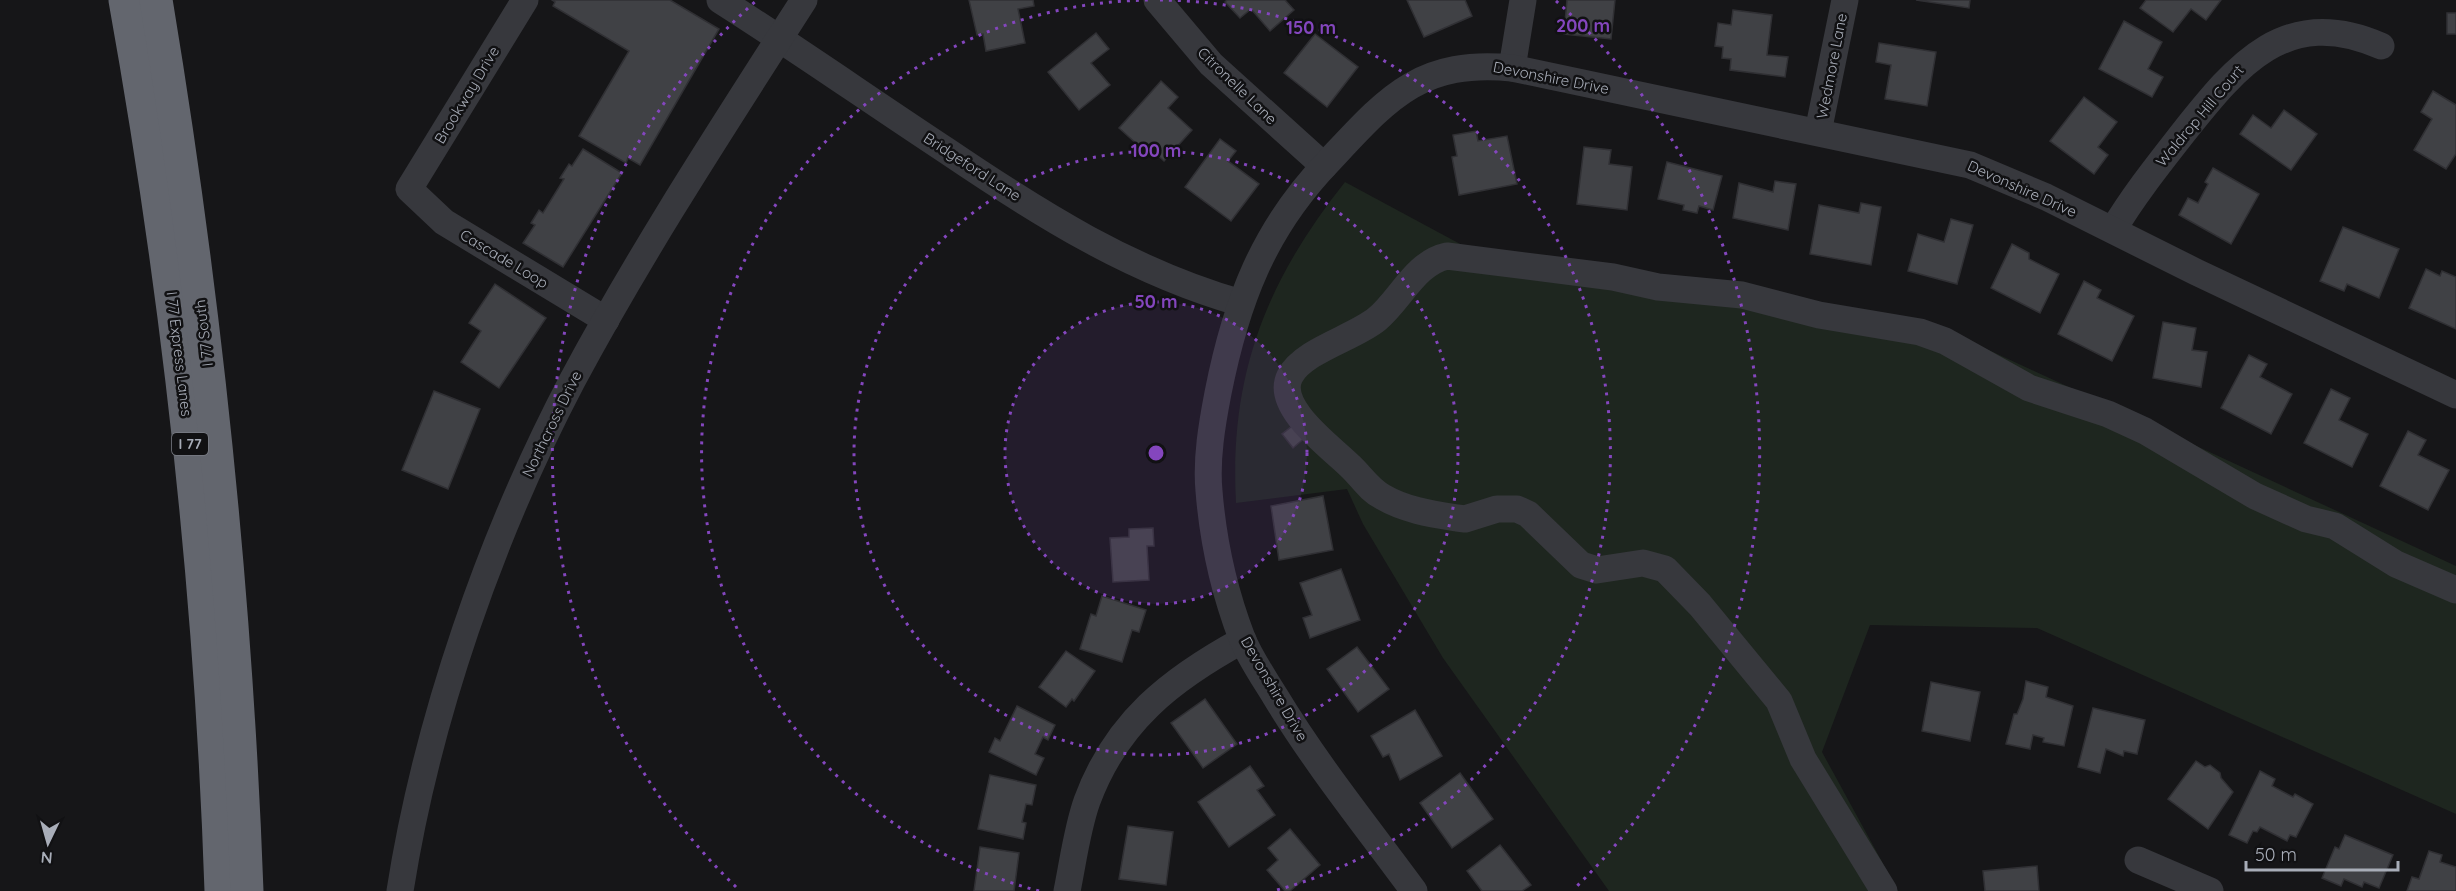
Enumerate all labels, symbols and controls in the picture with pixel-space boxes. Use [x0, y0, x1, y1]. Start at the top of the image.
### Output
street label: Wedmore Lane [1812, 12, 1851, 120]
text: 200 m [1556, 14, 1610, 37]
text: 150 m [1286, 16, 1336, 39]
street label: Brookway Drive [430, 42, 503, 147]
street label: Citronelle Lane [1194, 43, 1281, 128]
street label: Devonshire Drive [1491, 57, 1611, 98]
street label: Waldrop Hill Court [2152, 61, 2248, 170]
street label: Bridgeford Lane [920, 128, 1024, 205]
text: 100 m [1131, 139, 1181, 162]
street label: Devonshire Drive [1965, 156, 2080, 221]
street label: Cascade Loop [457, 225, 552, 292]
street label: I 77 Express Lanes [162, 290, 197, 417]
text: 50 m [1134, 290, 1178, 313]
street label: I 77 South [190, 299, 217, 367]
street label: Northcross Drive [518, 368, 585, 480]
road number: I 77 [172, 433, 208, 455]
centre of rings [1146, 443, 1166, 463]
street label: Devonshire Drive [1237, 633, 1312, 745]
north arrow [18, 813, 78, 873]
scale bar [2246, 834, 2398, 872]
text: 50 m [2255, 843, 2297, 866]
text: N [40, 847, 53, 868]

